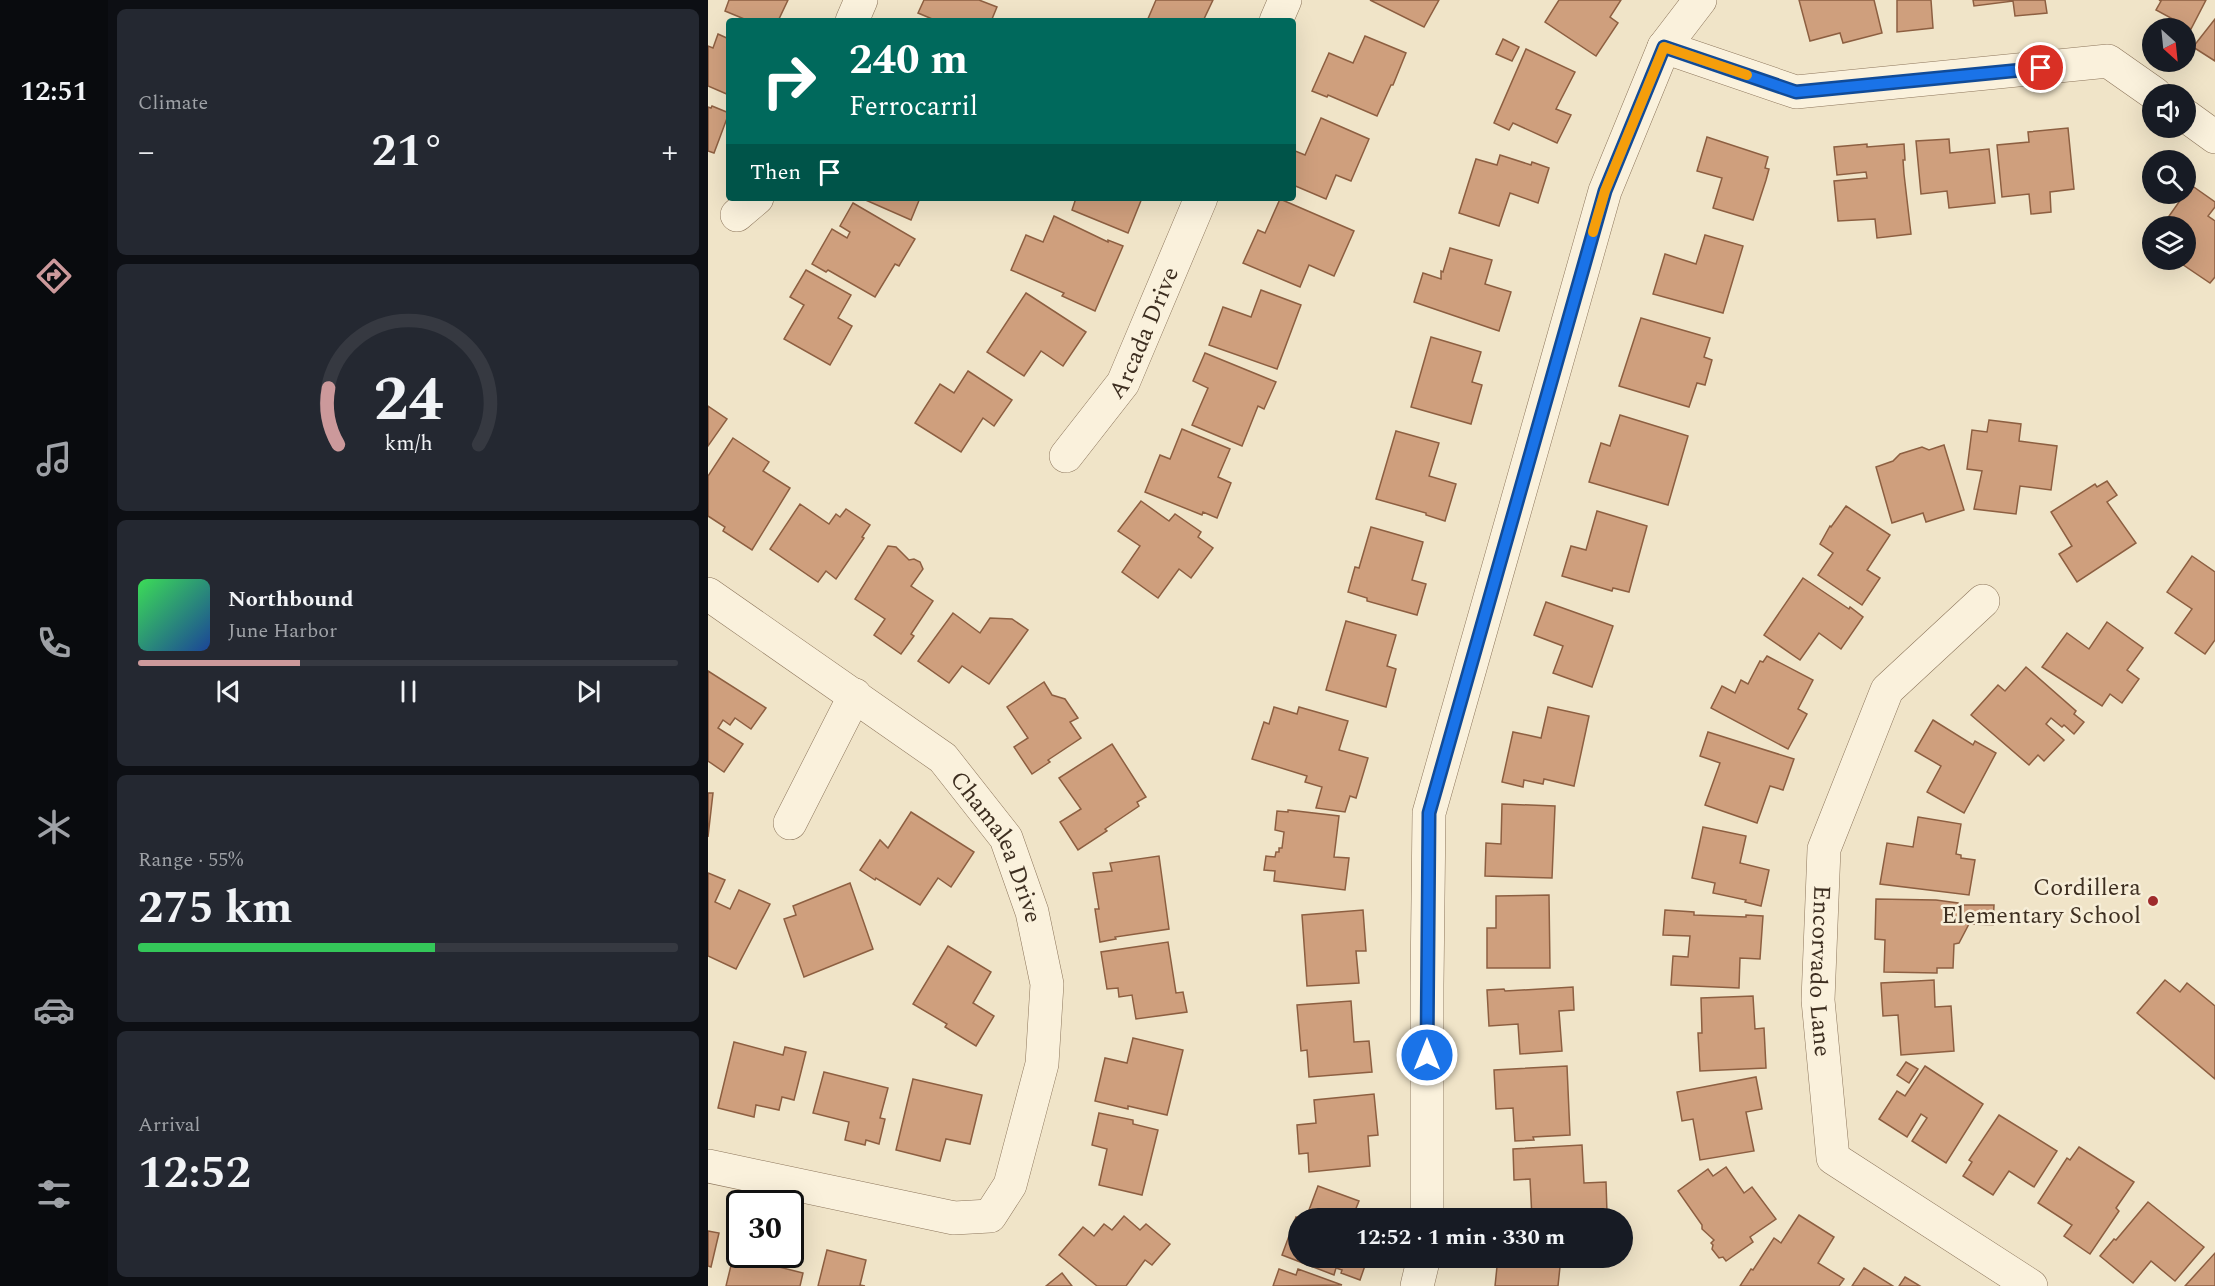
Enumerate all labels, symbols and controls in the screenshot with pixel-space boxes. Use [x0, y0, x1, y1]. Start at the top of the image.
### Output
north arrow [2142, 18, 2196, 72]
map controls [2142, 18, 2196, 270]
text: 240 m [849, 29, 968, 92]
icon: right [750, 42, 828, 120]
pin [2015, 42, 2066, 93]
icon: arrive [2024, 51, 2057, 84]
text: 12:51 [20, 71, 88, 113]
button: sound [2142, 84, 2196, 138]
text: Ferrocarril [849, 86, 978, 128]
text: Climate [138, 88, 208, 118]
text: 21° [372, 117, 445, 186]
text: − [138, 127, 155, 177]
text: + [662, 127, 678, 177]
button: search [2142, 150, 2196, 204]
text: Then [750, 156, 801, 189]
icon: arrive [813, 156, 846, 189]
button: layers [2142, 216, 2196, 270]
icon: directions [33, 255, 75, 297]
street label: Arcada Drive [1100, 261, 1189, 407]
text: 24 [373, 353, 443, 448]
text: km/h [384, 427, 432, 460]
icon: music [33, 438, 75, 480]
text: Northbound [228, 583, 354, 616]
text: June Harbor [228, 616, 337, 646]
icon: phone [33, 622, 75, 664]
icon: previous [212, 675, 245, 708]
icon: pause [392, 675, 425, 708]
icon: next [572, 675, 605, 708]
street label: Chamalea Drive [941, 763, 1051, 926]
icon: climate [33, 806, 75, 848]
text: Range · 55% [138, 845, 243, 875]
place label: Cordillera Elementary School [1941, 870, 2141, 934]
text: 275 km [138, 874, 293, 943]
street label: Encorvado Lane [1799, 884, 1840, 1058]
marker: Cordillera Elementary School [2146, 894, 2160, 908]
icon: car [33, 989, 75, 1031]
position arrow [1395, 1023, 1459, 1087]
text: Arrival [138, 1110, 200, 1140]
text: 12:52 [138, 1139, 251, 1208]
icon: filters [33, 1173, 75, 1215]
speed limit sign: 30 [726, 1190, 804, 1268]
text: 12:52 · 1 min · 330 m [1356, 1221, 1565, 1254]

